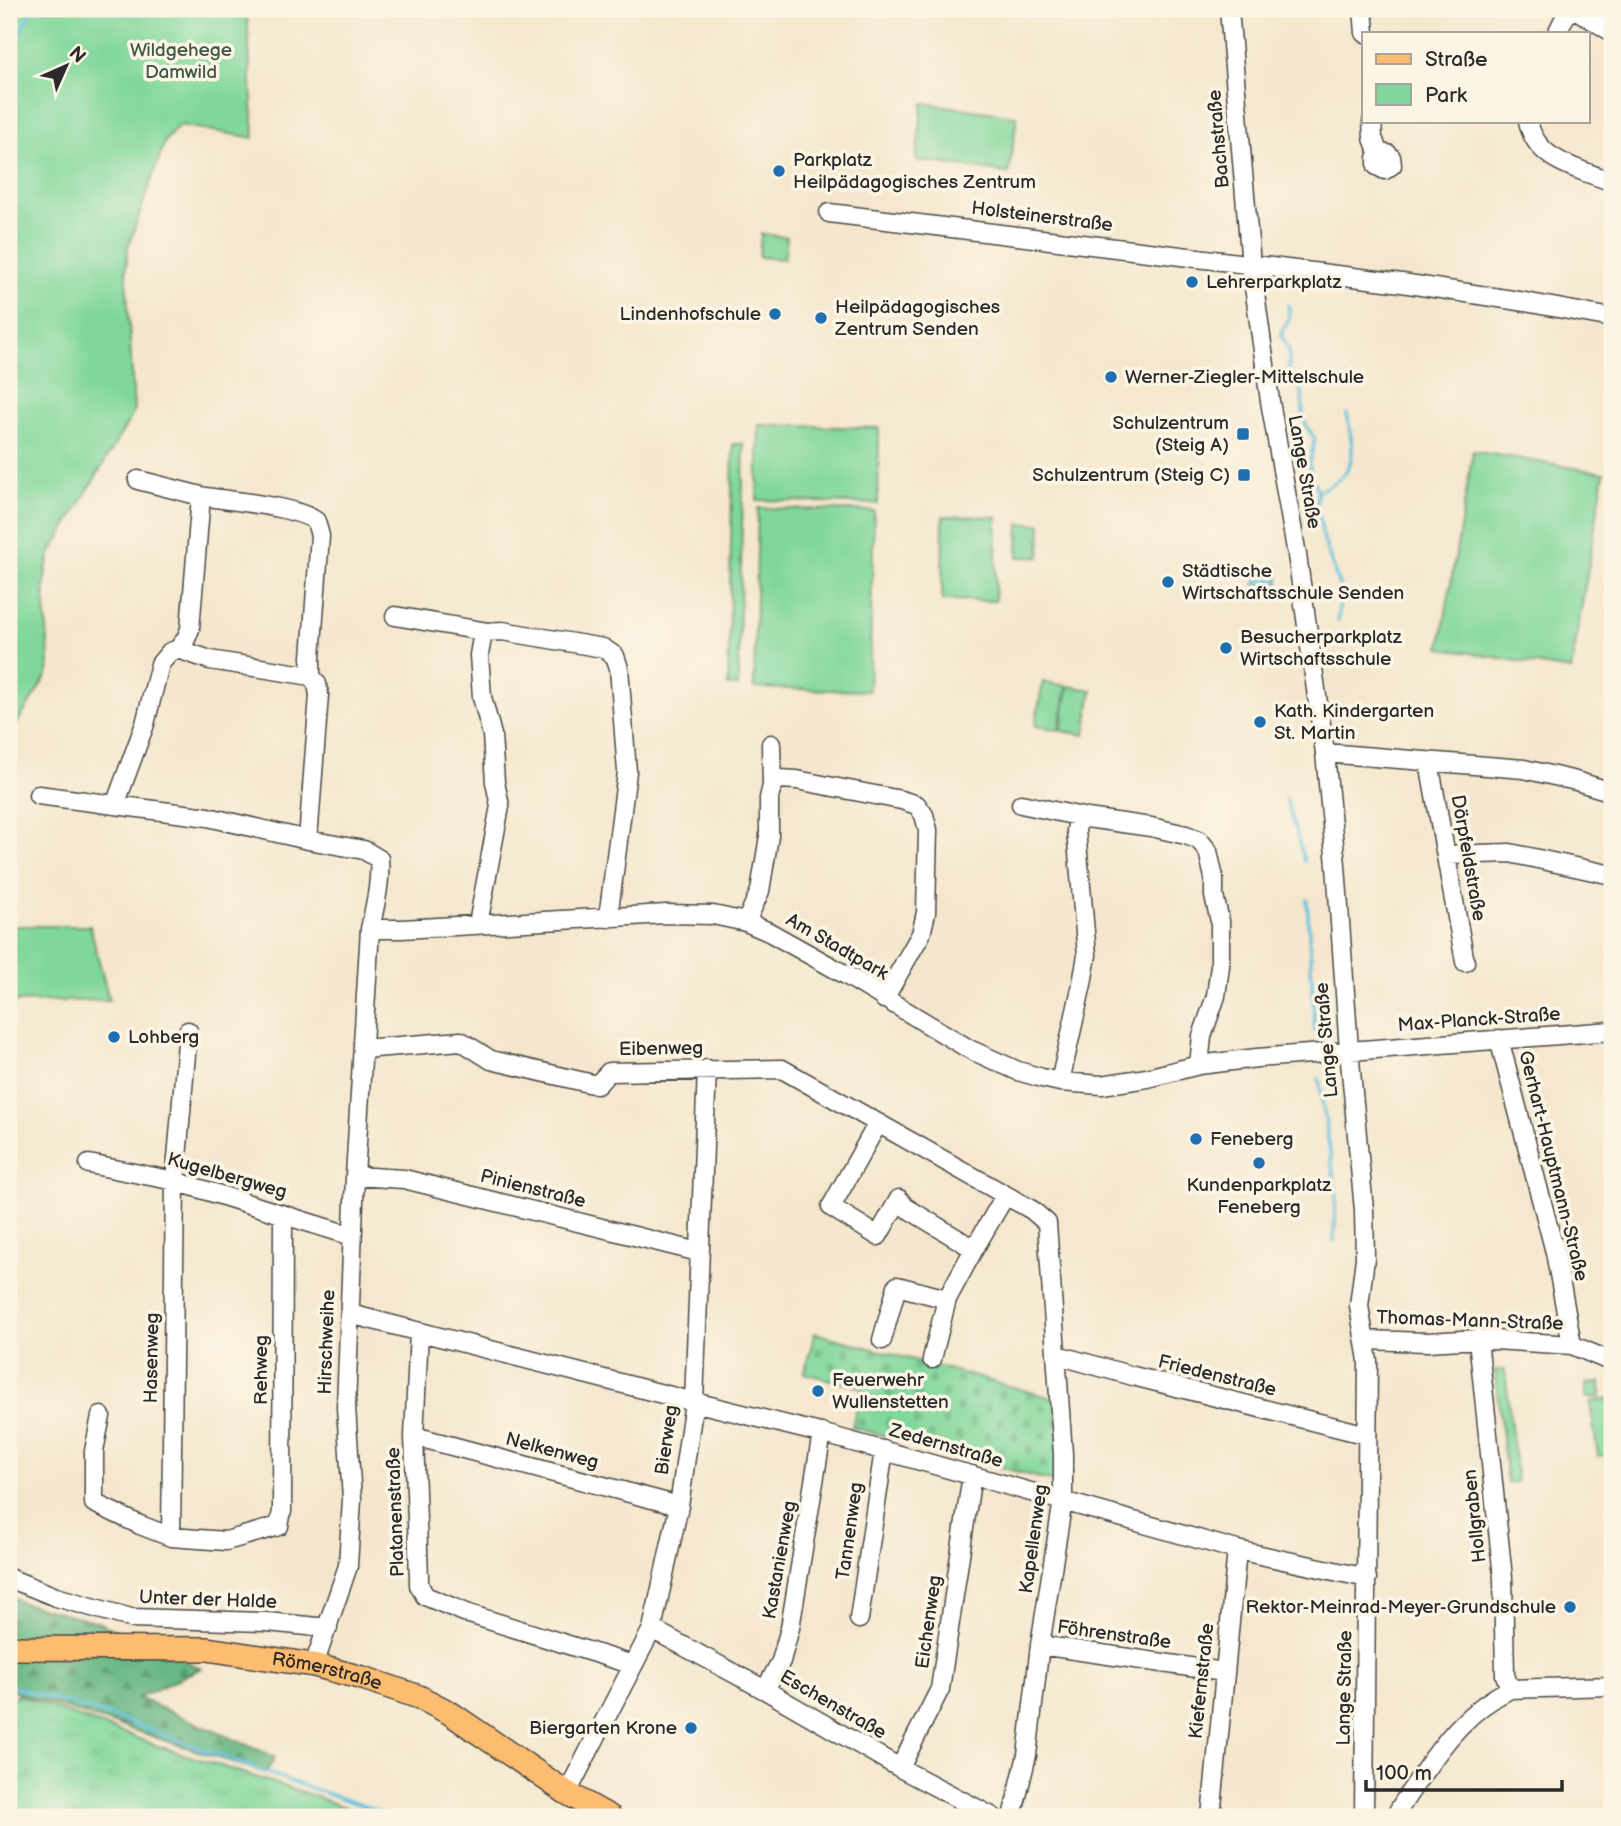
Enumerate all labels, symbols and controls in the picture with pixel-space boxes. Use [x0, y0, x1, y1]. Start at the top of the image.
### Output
north arrow [32, 32, 102, 102]
legend [1362, 32, 1590, 122]
park label: Wildgehege Damwild [130, 39, 232, 84]
text: N [64, 42, 90, 68]
text: Straße [1425, 47, 1487, 72]
text: Park [1425, 83, 1468, 108]
street label: Bachstraße [1203, 89, 1235, 189]
place label: Parkplatz Heilpädagogisches Zentrum [793, 149, 1036, 194]
marker: Parkplatz Heilpädagogisches Zentrum [771, 163, 787, 179]
street label: Holsteinerstraße [970, 197, 1114, 237]
place label: Lehrerparkplatz [1206, 271, 1342, 294]
marker: Lehrerparkplatz [1184, 274, 1200, 290]
place label: Heilpädagogisches Zentrum Senden [834, 296, 1000, 341]
place label: Lindenhofschule [620, 303, 761, 326]
marker: Lindenhofschule [767, 306, 783, 322]
marker: Heilpädagogisches Zentrum Senden [813, 310, 829, 326]
place label: Werner-Ziegler-Mittelschule [1125, 366, 1364, 389]
marker: Werner-Ziegler-Mittelschule [1103, 369, 1119, 385]
place label: Schulzentrum (Steig A) [1112, 412, 1229, 457]
street label: Lange Straße [1283, 413, 1325, 531]
marker: Schulzentrum (Steig A) [1235, 426, 1251, 442]
place label: Schulzentrum (Steig C) [1032, 464, 1230, 487]
marker: Schulzentrum (Steig C) [1236, 467, 1252, 483]
place label: Städtische Wirtschaftsschule Senden [1182, 560, 1404, 605]
marker: Städtische Wirtschaftsschule Senden [1160, 574, 1176, 590]
place label: Besucherparkplatz Wirtschaftsschule [1240, 626, 1403, 671]
marker: Besucherparkplatz Wirtschaftsschule [1218, 640, 1234, 656]
place label: Kath. Kindergarten St. Martin [1274, 700, 1434, 745]
marker: Kath. Kindergarten St. Martin [1252, 714, 1268, 730]
street label: Dörpfeldstraße [1446, 793, 1490, 923]
street label: Am Stadtpark [782, 908, 893, 986]
street label: Lange Straße [1311, 982, 1343, 1098]
street label: Max-Planck-Straße [1397, 1003, 1561, 1037]
place label: Lohberg [128, 1026, 199, 1049]
marker: Lohberg [106, 1029, 122, 1045]
street label: Eibenweg [619, 1037, 703, 1061]
street label: Gerhart-Hauptmann-Straße [1513, 1048, 1593, 1284]
place label: Feneberg [1210, 1128, 1293, 1151]
marker: Feneberg [1188, 1131, 1204, 1147]
street label: Kugelbergweg [165, 1148, 289, 1204]
marker: Kundenparkplatz Feneberg [1251, 1155, 1267, 1171]
street label: Pinienstraße [478, 1165, 588, 1213]
place label: Kundenparkplatz Feneberg [1187, 1174, 1332, 1219]
street label: Hirschweihe [314, 1289, 340, 1395]
street label: Thomas-Mann-Straße [1376, 1306, 1564, 1336]
street label: Hasenweg [140, 1312, 164, 1404]
street label: Rehweg [250, 1335, 273, 1405]
street label: Friedenstraße [1155, 1350, 1279, 1402]
place label: Feuerwehr Wullenstetten [832, 1369, 949, 1414]
marker: Feuerwehr Wullenstetten [810, 1383, 826, 1399]
street label: Bierweg [651, 1404, 683, 1476]
street label: Zedernstraße [886, 1419, 1005, 1473]
street label: Nelkenweg [503, 1428, 601, 1474]
street label: Platanenstraße [382, 1447, 410, 1577]
street label: Hollgraben [1459, 1468, 1491, 1564]
street label: Tannenweg [832, 1481, 868, 1581]
street label: Kapellenweg [1015, 1483, 1053, 1595]
street label: Kastanienweg [758, 1499, 802, 1621]
street label: Eichenweg [911, 1574, 947, 1670]
street label: Unter der Halde [139, 1586, 277, 1614]
place label: Rektor-Meinrad-Meyer-Grundschule [1246, 1596, 1556, 1619]
marker: Rektor-Meinrad-Meyer-Grundschule [1562, 1599, 1578, 1615]
street label: Föhrenstraße [1056, 1616, 1172, 1654]
street label: Kiefernstraße [1184, 1622, 1220, 1740]
street label: Lange Straße [1332, 1630, 1358, 1746]
street label: Römerstraße [270, 1647, 385, 1695]
street label: Eschenstraße [776, 1665, 890, 1745]
place label: Biergarten Krone [529, 1717, 677, 1740]
marker: Biergarten Krone [683, 1720, 699, 1736]
scale bar [1366, 1749, 1562, 1793]
text: 100 m [1376, 1761, 1432, 1786]

